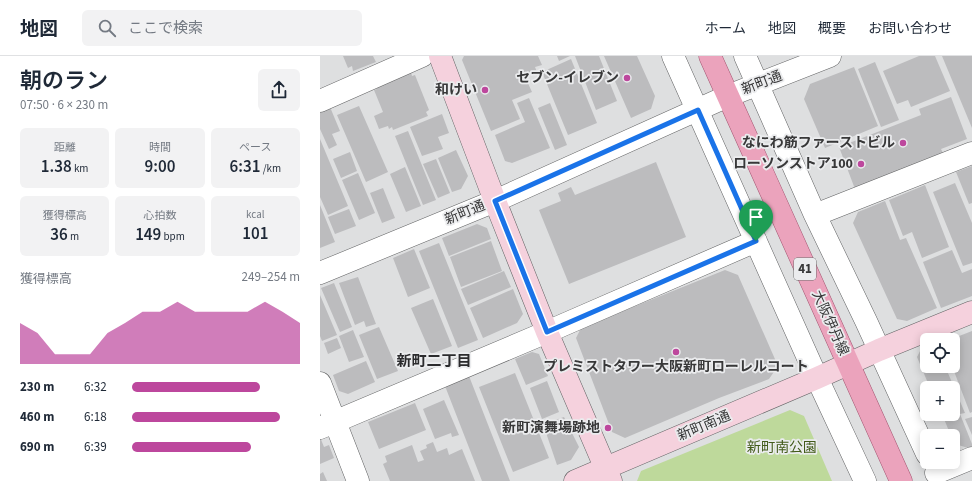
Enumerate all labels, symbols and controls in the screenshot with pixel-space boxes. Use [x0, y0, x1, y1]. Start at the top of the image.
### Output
search box [82, 10, 362, 46]
text: 地図 [20, 16, 58, 43]
icon: search [96, 17, 118, 39]
text: ここで検索 [128, 18, 203, 39]
text: ホーム [704, 19, 746, 39]
text: 地図 [768, 19, 796, 39]
text: 概要 [818, 19, 846, 39]
text: お問い合わせ [868, 19, 952, 39]
text: 朝のラン [20, 65, 108, 97]
street label: 新町通 [739, 66, 785, 100]
place label: セブン-イレブン [516, 68, 619, 88]
button: share [258, 69, 300, 111]
marker: セブン-イレブン [622, 73, 632, 83]
place label: 和けい [435, 80, 477, 100]
marker: 和けい [480, 85, 490, 95]
text: 07:50 · 6 × 230 m [20, 96, 108, 114]
place label: なにわ筋ファーストビル [742, 133, 895, 153]
marker: なにわ筋ファーストビル [898, 138, 908, 148]
text: 距離 [54, 140, 76, 155]
text: 時間 [149, 140, 171, 155]
text: ペース [239, 140, 272, 155]
place label: ローソンストア100 [733, 154, 853, 174]
text: 1.38 [41, 155, 72, 179]
text: 9:00 [145, 155, 175, 179]
text: 6:31 [230, 155, 260, 179]
marker: ローソンストア100 [856, 159, 866, 169]
text: km [72, 161, 88, 176]
text: /km [260, 161, 281, 176]
street label: 新町通 [442, 196, 488, 230]
pin [739, 200, 773, 241]
icon: arrive [745, 206, 767, 228]
text: kcal [246, 207, 265, 222]
text: 獲得標高 [43, 208, 87, 223]
text: 心拍数 [143, 208, 176, 223]
text: 101 [242, 222, 268, 246]
text: 36 [50, 223, 68, 247]
text: 149 [135, 223, 161, 247]
text: m [68, 229, 79, 244]
text: bpm [161, 229, 185, 244]
road number: 41 [794, 258, 816, 280]
text: 249–254 m [242, 268, 300, 286]
text: 獲得標高 [20, 270, 72, 288]
street label: 大阪伊丹線 [807, 287, 853, 359]
map controls [920, 333, 960, 469]
button: locate [920, 333, 960, 373]
marker: プレミストタワー大阪新町ローレルコート [671, 347, 681, 357]
district label: 新町二丁目 [396, 351, 472, 372]
place label: プレミストタワー大阪新町ローレルコート [543, 357, 809, 377]
text: 230 m [20, 378, 54, 396]
text: 6:32 [84, 378, 107, 396]
button: + [920, 381, 960, 421]
street label: 新町南通 [674, 406, 734, 446]
text: 460 m [20, 408, 54, 426]
text: 6:18 [84, 408, 107, 426]
place label: 新町演舞場跡地 [502, 418, 600, 438]
marker: 新町演舞場跡地 [603, 423, 613, 433]
button: − [920, 429, 960, 469]
text: 690 m [20, 438, 54, 456]
text: 6:39 [84, 438, 107, 456]
park label: 新町南公園 [747, 438, 817, 458]

